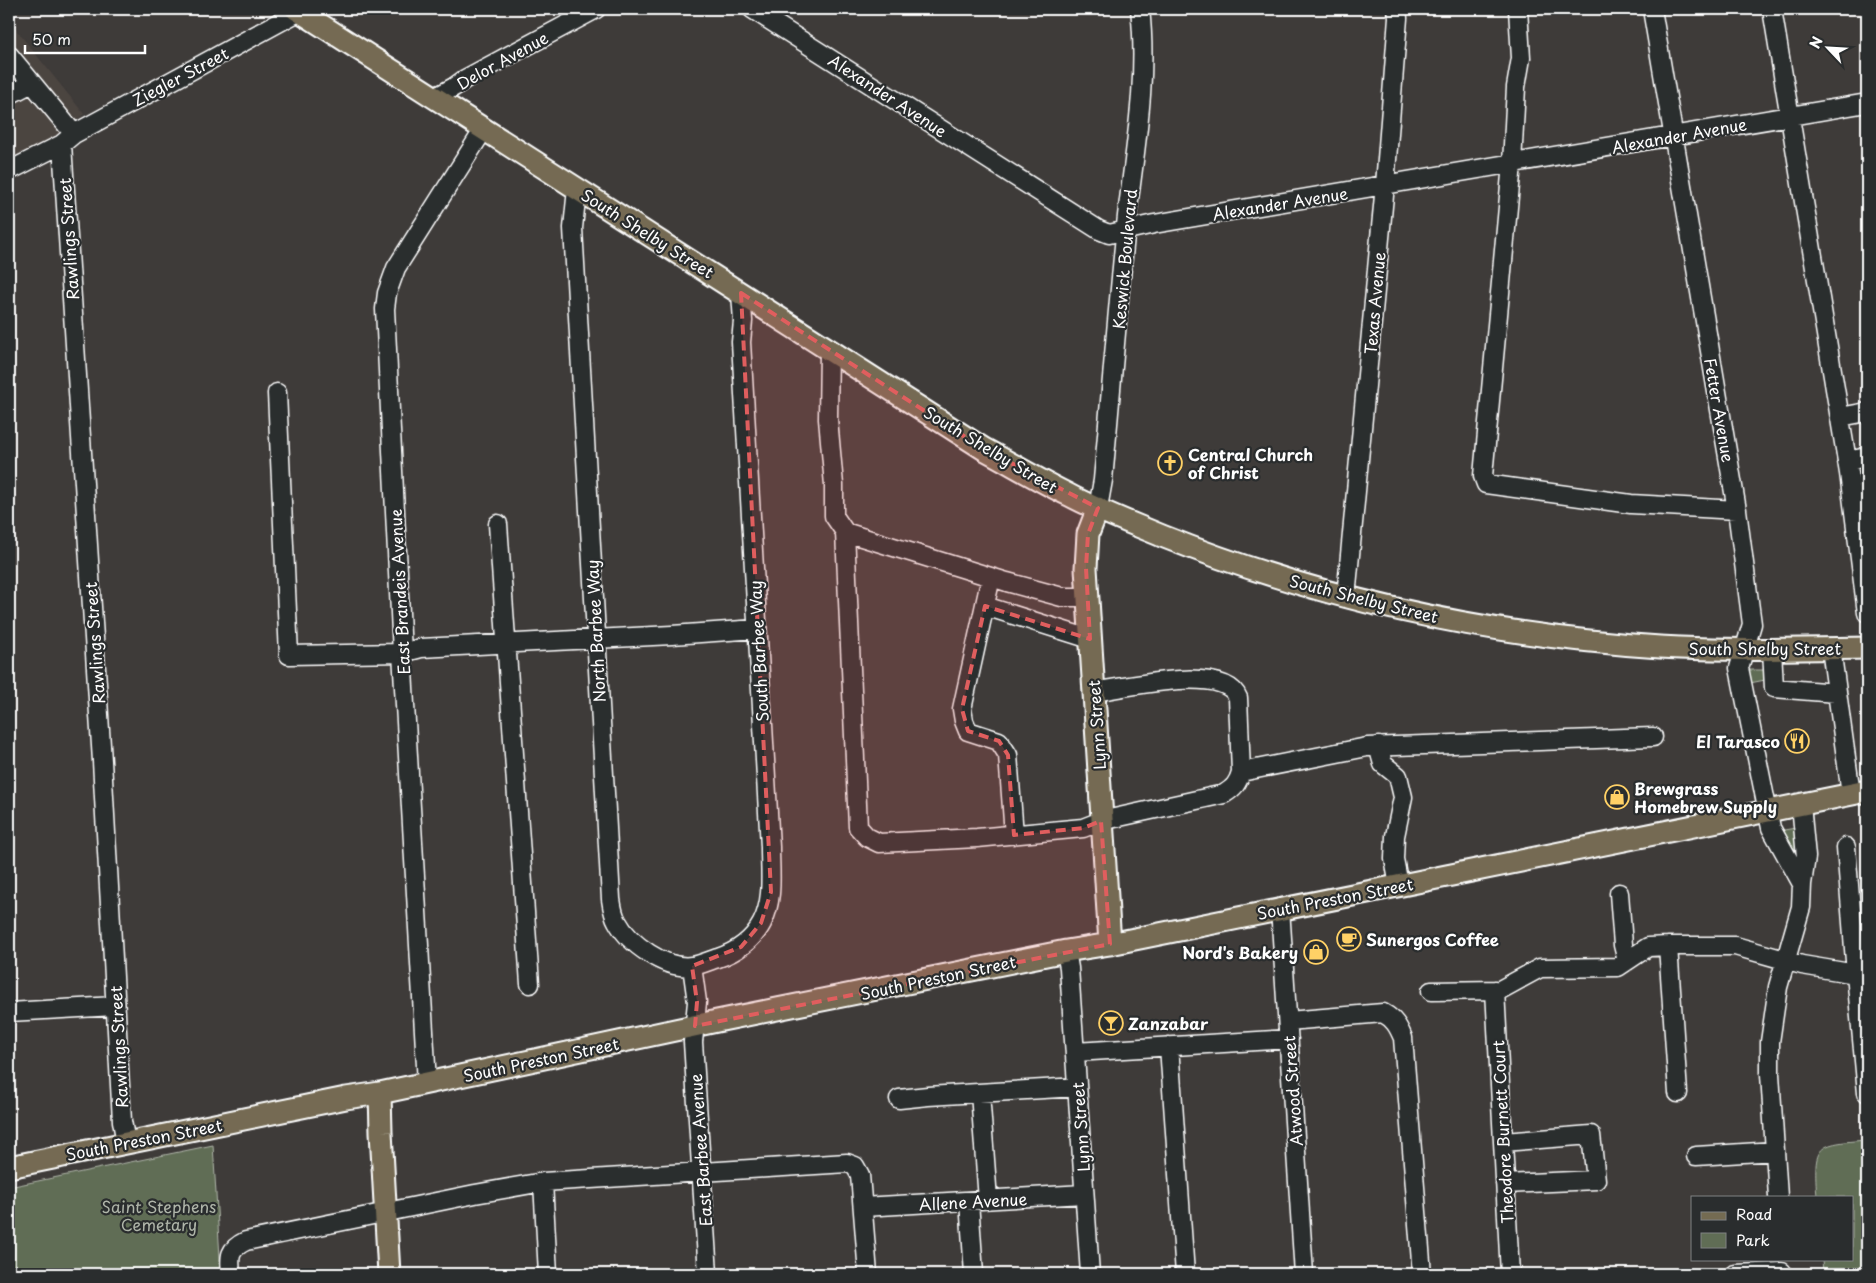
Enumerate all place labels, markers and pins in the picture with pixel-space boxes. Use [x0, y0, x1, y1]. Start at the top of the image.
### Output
place label: Central Church of Christ [1188, 442, 1313, 484]
church icon: Central Church of Christ [1157, 450, 1183, 476]
restaurant icon: El Tarasco [1784, 728, 1810, 754]
place label: El Tarasco [1696, 729, 1780, 753]
place label: Brewgrass Homebrew Supply [1634, 776, 1777, 818]
shop icon: Brewgrass Homebrew Supply [1604, 784, 1630, 810]
cafe icon: Sunergos Coffee [1336, 926, 1362, 952]
place label: Sunergos Coffee [1366, 927, 1499, 951]
shop icon: Nord's Bakery [1303, 939, 1329, 965]
place label: Nord's Bakery [1182, 940, 1298, 964]
bar icon: Zanzabar [1098, 1010, 1124, 1036]
place label: Zanzabar [1128, 1011, 1209, 1035]

